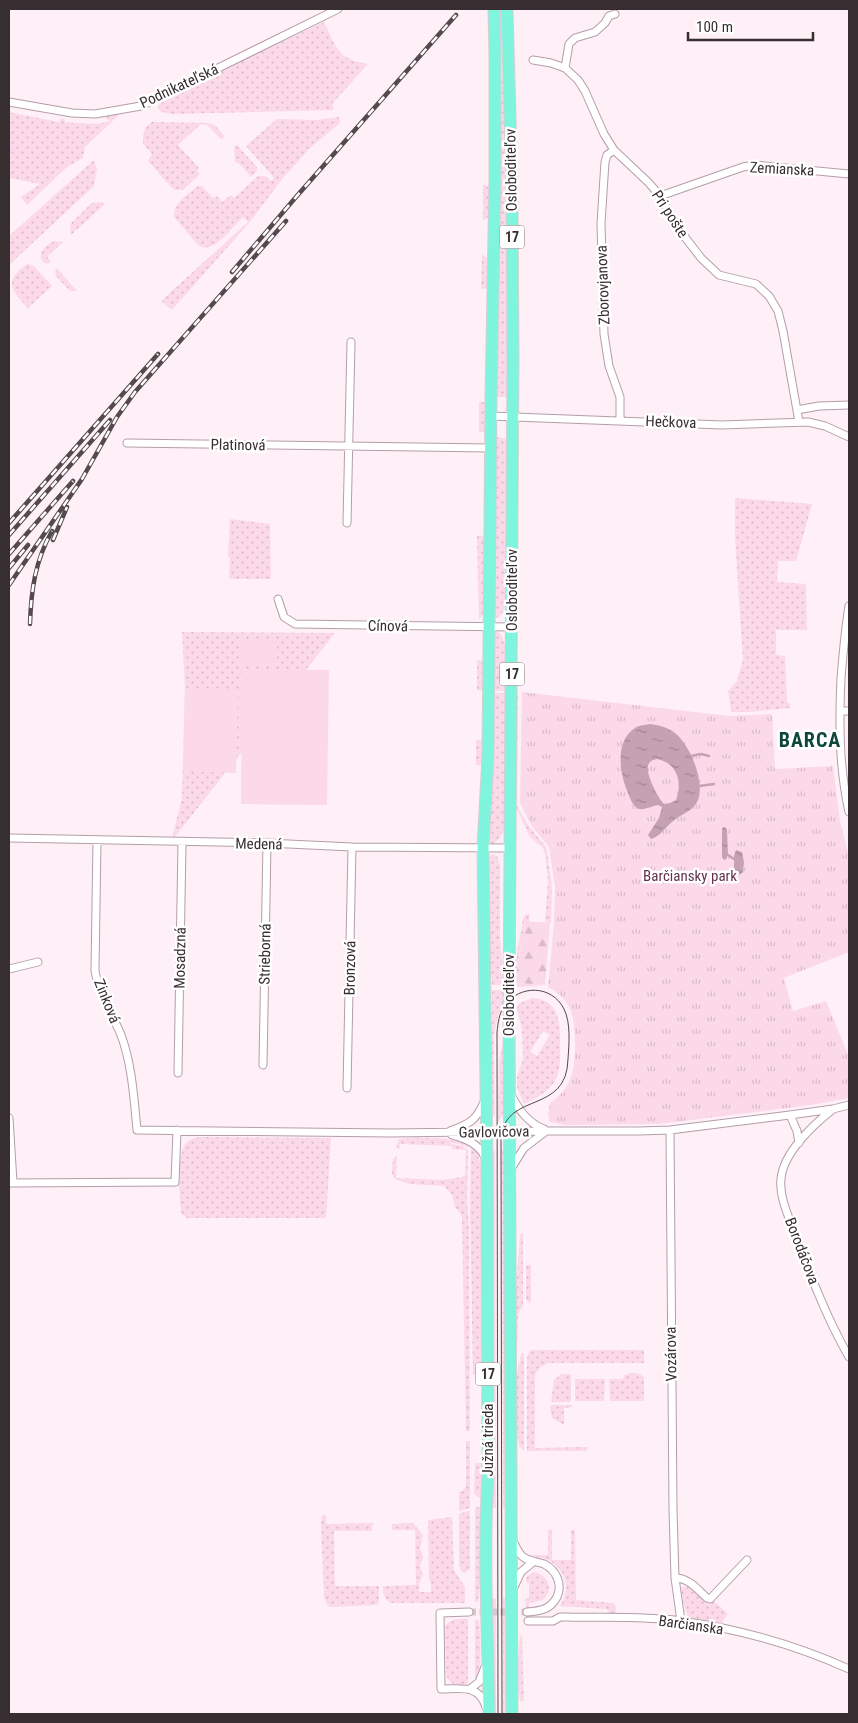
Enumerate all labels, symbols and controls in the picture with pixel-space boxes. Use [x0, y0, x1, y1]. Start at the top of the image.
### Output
scale bar [688, 10, 813, 42]
text: 100 m [696, 18, 733, 36]
street label: Podnikateľská [137, 60, 221, 112]
street label: Osloboditeľov [501, 128, 521, 211]
street label: Zemianska [749, 158, 815, 180]
street label: Pri pošte [648, 187, 692, 241]
road number: 17 [500, 226, 524, 248]
street label: Zborovjanova [593, 245, 613, 325]
street label: Hečkova [645, 412, 697, 432]
street label: Platinová [210, 436, 266, 454]
street label: Osloboditeľov [503, 548, 521, 631]
street label: Cínová [368, 617, 408, 635]
road number: 17 [500, 662, 524, 686]
district label: BARCA [779, 728, 841, 752]
street label: Medená [235, 835, 283, 853]
park label: Barčiansky park [643, 867, 737, 885]
street label: Strieborná [255, 923, 275, 985]
street label: Mosadzná [170, 927, 190, 989]
street label: Bronzová [341, 940, 359, 996]
street label: Osloboditeľov [500, 953, 518, 1036]
street label: Zinková [90, 976, 124, 1026]
street label: Gavlovičova [458, 1122, 530, 1142]
street label: Borodáčova [781, 1215, 823, 1287]
street label: Vozárova [662, 1327, 680, 1381]
road number: 17 [476, 1362, 500, 1386]
street label: Južná trieda [479, 1403, 497, 1477]
street label: Barčianska [657, 1612, 725, 1638]

